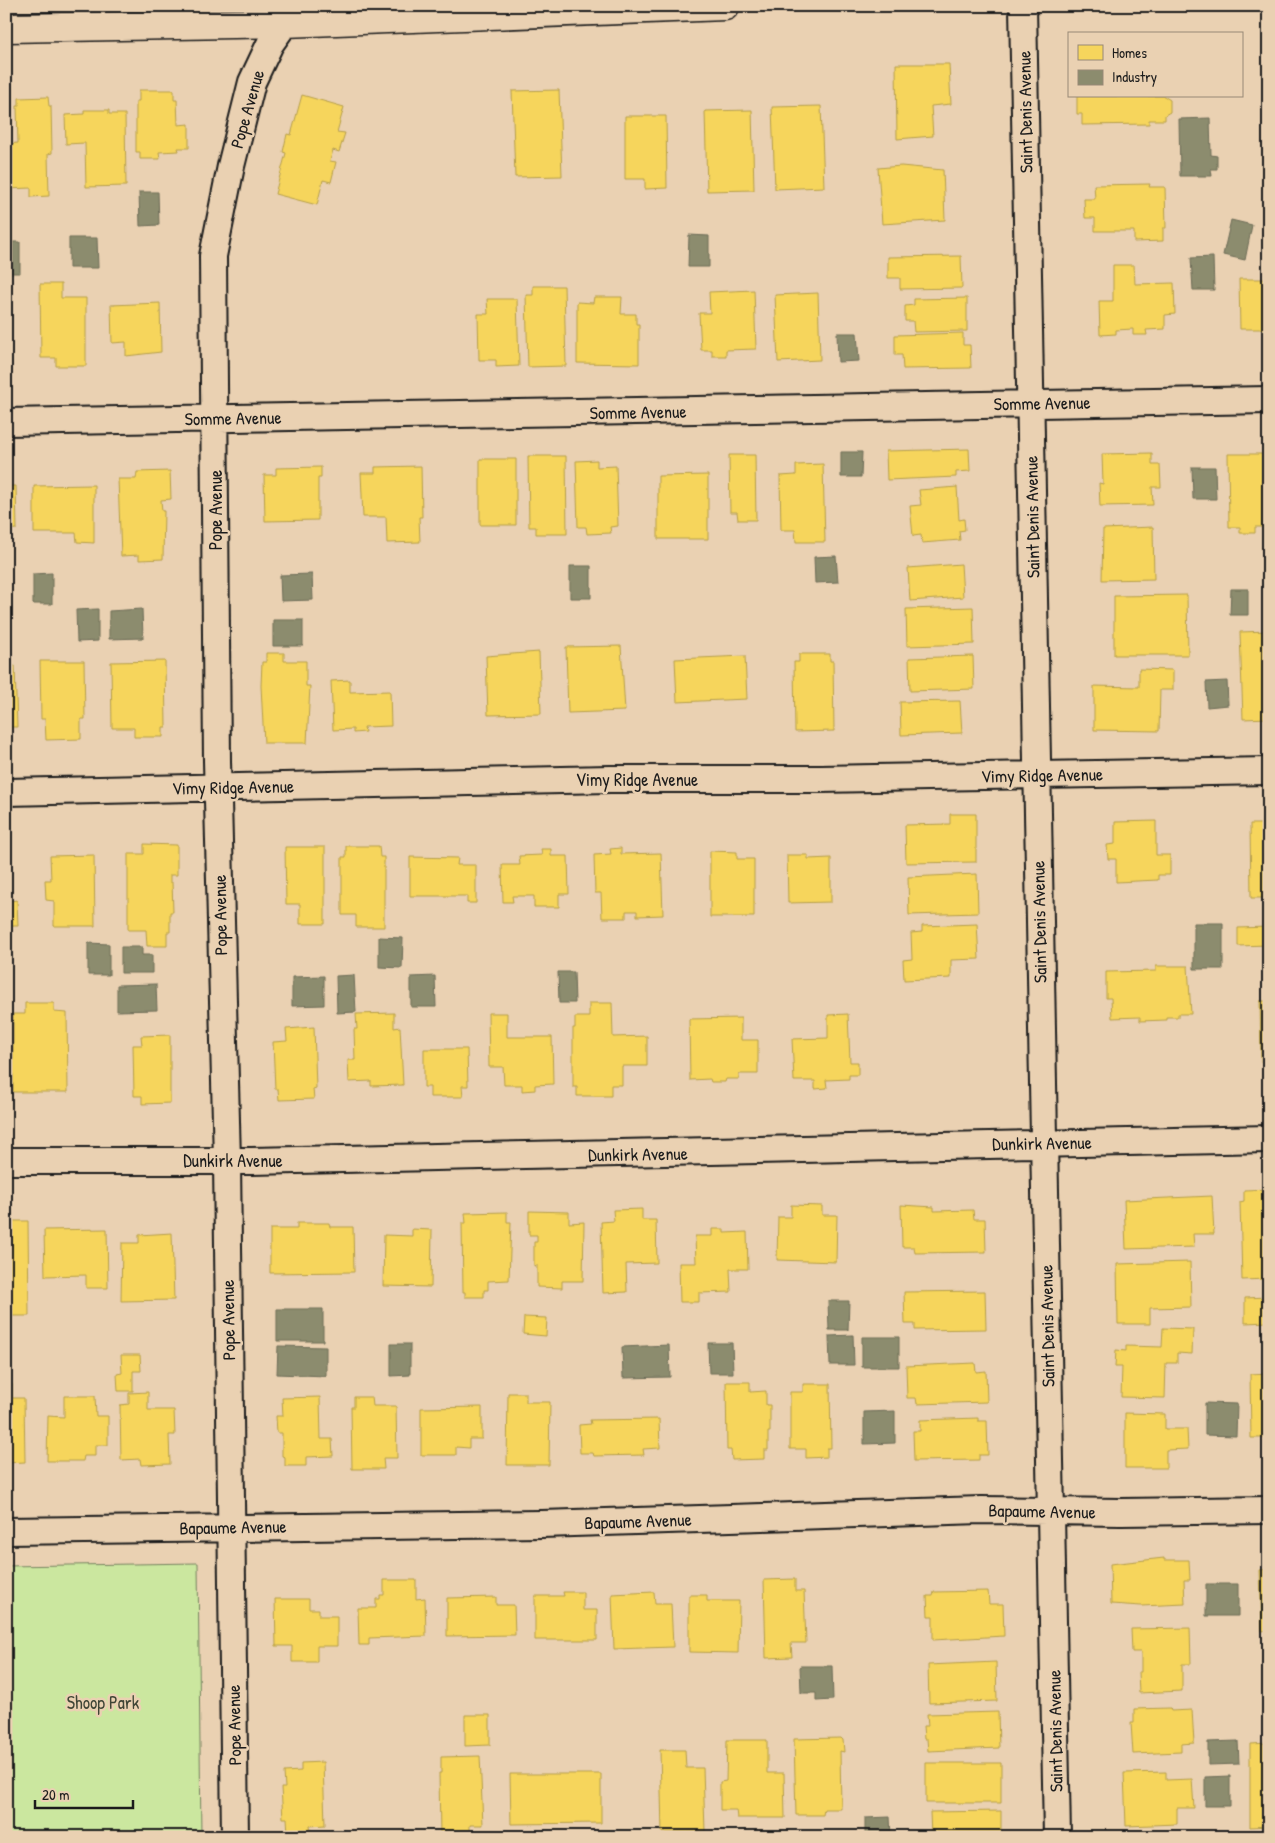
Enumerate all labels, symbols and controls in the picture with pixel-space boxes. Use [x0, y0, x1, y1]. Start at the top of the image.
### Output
legend [1068, 32, 1242, 98]
text: Homes [1112, 42, 1147, 63]
street label: Saint Denis Avenue [1011, 51, 1039, 173]
text: Industry [1112, 66, 1157, 87]
street label: Pope Avenue [224, 67, 270, 151]
street label: Somme Avenue [993, 390, 1091, 416]
street label: Somme Avenue [589, 399, 687, 425]
street label: Somme Avenue [184, 405, 282, 431]
street label: Saint Denis Avenue [1018, 456, 1046, 578]
street label: Pope Avenue [203, 470, 228, 550]
street label: Vimy Ridge Avenue [981, 761, 1103, 789]
street label: Vimy Ridge Avenue [576, 767, 698, 792]
street label: Vimy Ridge Avenue [172, 773, 294, 801]
street label: Saint Denis Avenue [1025, 861, 1053, 983]
street label: Pope Avenue [207, 874, 233, 956]
street label: Dunkirk Avenue [992, 1130, 1092, 1156]
street label: Dunkirk Avenue [588, 1141, 688, 1167]
street label: Dunkirk Avenue [183, 1148, 283, 1173]
street label: Saint Denis Avenue [1033, 1265, 1061, 1387]
street label: Pope Avenue [215, 1279, 241, 1361]
street label: Bapaume Avenue [988, 1498, 1096, 1524]
street label: Bapaume Avenue [584, 1507, 692, 1535]
street label: Bapaume Avenue [179, 1514, 287, 1540]
street label: Saint Denis Avenue [1041, 1670, 1069, 1792]
street label: Pope Avenue [221, 1684, 247, 1766]
park label: Shoop Park [67, 1690, 140, 1715]
scale bar [35, 1778, 132, 1810]
text: 20 m [42, 1784, 69, 1805]

